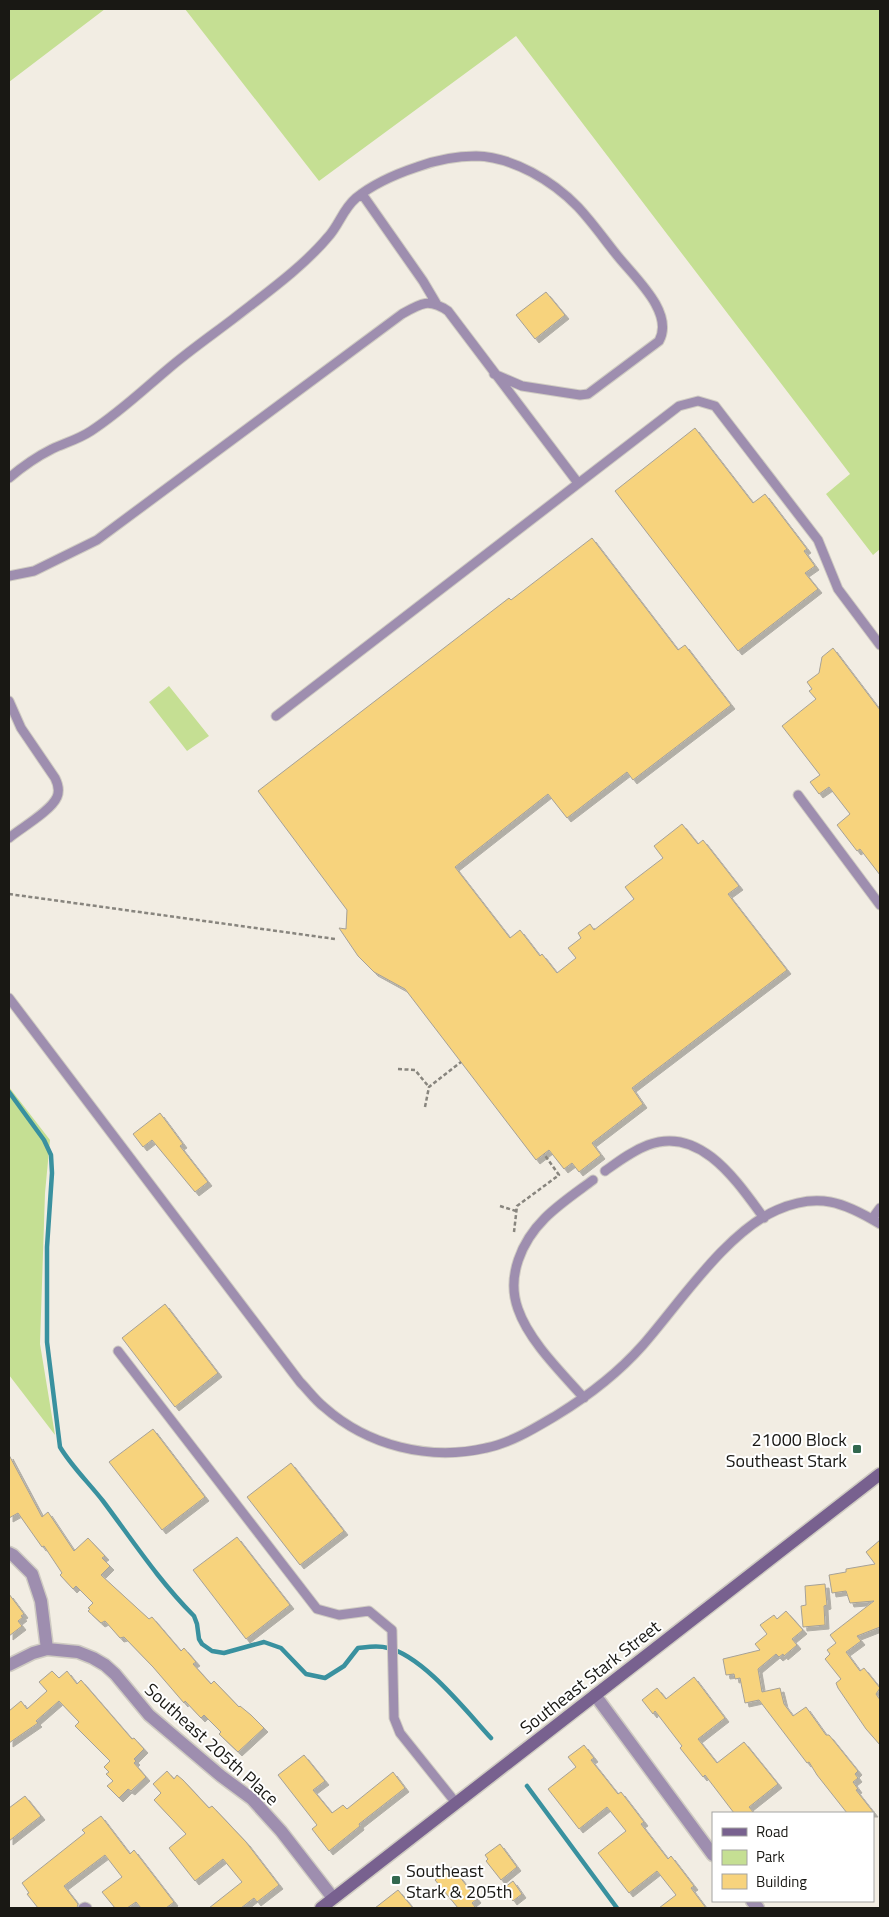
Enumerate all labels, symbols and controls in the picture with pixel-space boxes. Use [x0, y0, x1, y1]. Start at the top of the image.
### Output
place label: 21000 Block Southeast Stark [726, 1426, 847, 1474]
marker: 21000 Block Southeast Stark [851, 1443, 863, 1455]
street label: Southeast Stark Street [514, 1613, 666, 1740]
street label: Southeast 205th Place [139, 1676, 285, 1812]
legend [712, 1812, 874, 1902]
text: Road [756, 1820, 788, 1843]
text: Park [756, 1845, 785, 1868]
place label: Southeast Stark & 205th [406, 1857, 512, 1905]
text: Building [756, 1870, 807, 1893]
marker: Southeast Stark & 205th [390, 1874, 402, 1886]

